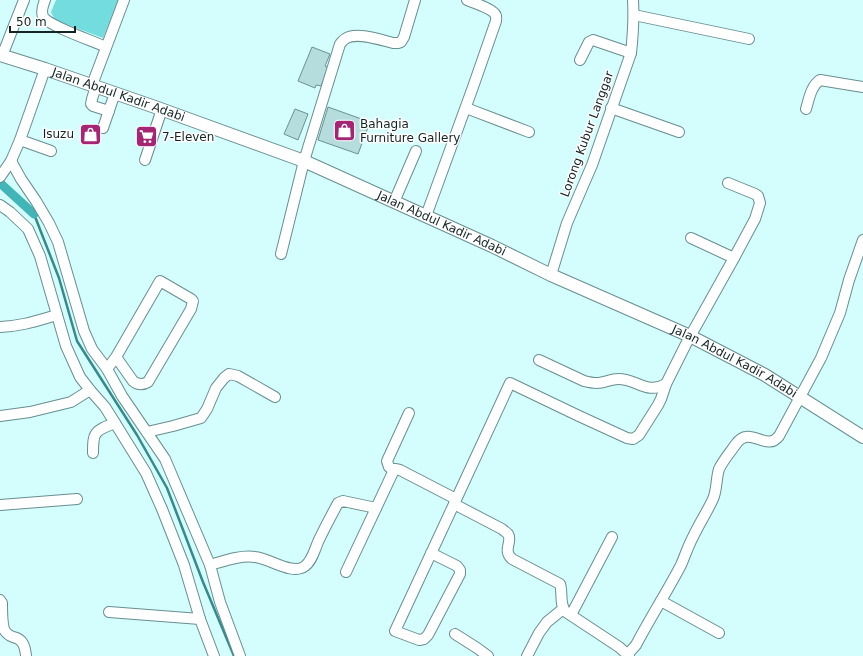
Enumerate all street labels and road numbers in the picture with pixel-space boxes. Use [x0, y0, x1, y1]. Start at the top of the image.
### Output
street label: Jalan Abdul Kadir Adabi [49, 65, 187, 124]
street label: Lorong Kubur Langgar [558, 69, 616, 199]
street label: Jalan Abdul Kadir Adabi [374, 188, 508, 259]
street label: Jalan Abdul Kadir Adabi [669, 322, 800, 400]

